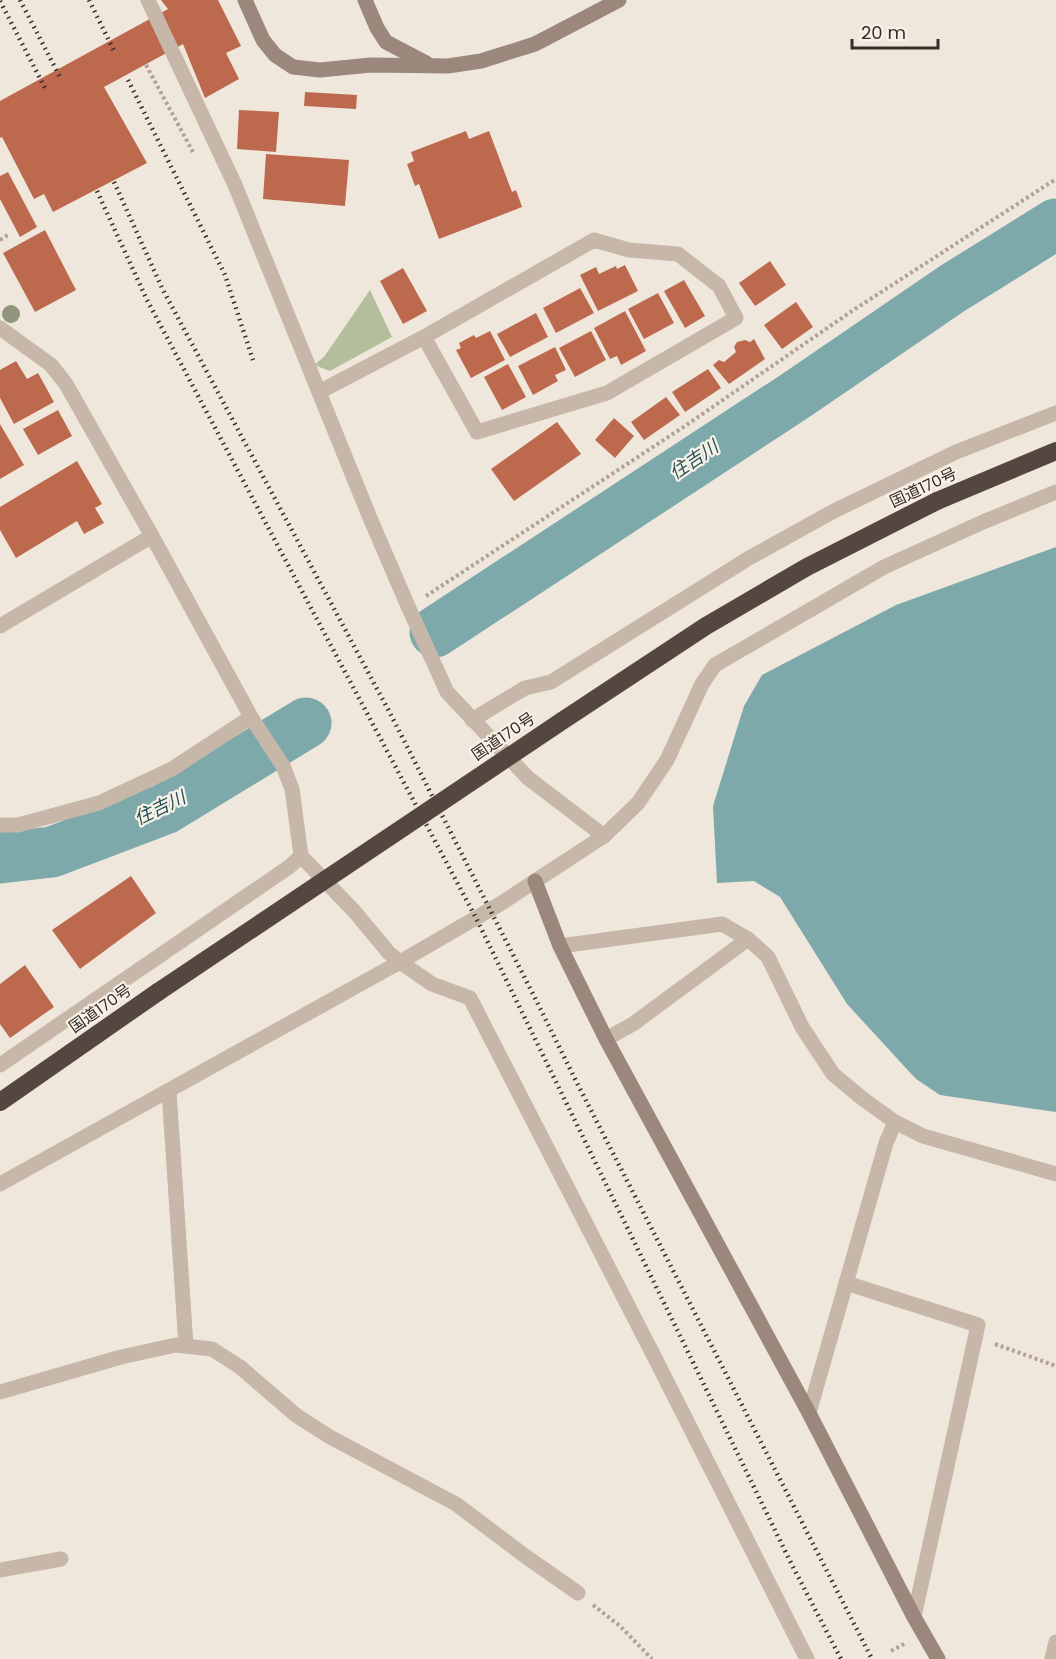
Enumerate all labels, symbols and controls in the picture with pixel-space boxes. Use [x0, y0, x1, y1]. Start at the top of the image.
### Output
scale bar [852, 12, 938, 50]
text: 20 m [861, 20, 906, 45]
water label: 住吉川 [664, 433, 725, 485]
street label: 国道170号 [886, 462, 961, 513]
street label: 国道170号 [467, 707, 540, 766]
water label: 住吉川 [130, 784, 191, 831]
street label: 国道170号 [64, 978, 136, 1038]

